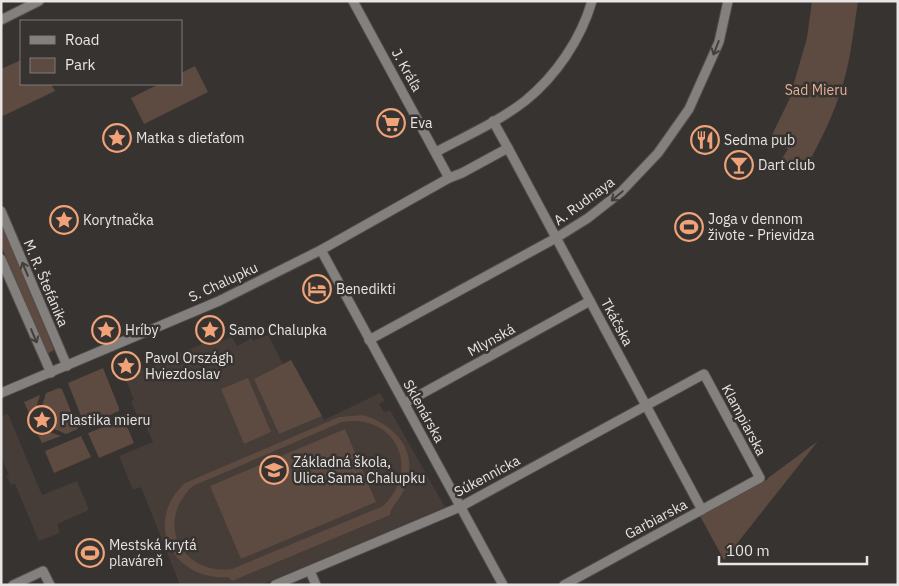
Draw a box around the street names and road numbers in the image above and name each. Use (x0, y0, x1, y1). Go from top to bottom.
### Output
street label: J. Kráľa (388, 45, 426, 95)
street label: A. Rudnaya (550, 173, 618, 229)
street label: M. R. Štefánika (19, 236, 74, 330)
street label: S. Chalupku (185, 258, 261, 306)
street label: Tkáčska (597, 295, 637, 349)
street label: Mlynská (464, 319, 518, 360)
street label: Sklenárska (399, 376, 449, 446)
street label: Klampiarska (718, 381, 771, 459)
street label: Súkennícka (451, 451, 524, 501)
street label: Garbiarska (622, 495, 691, 543)

